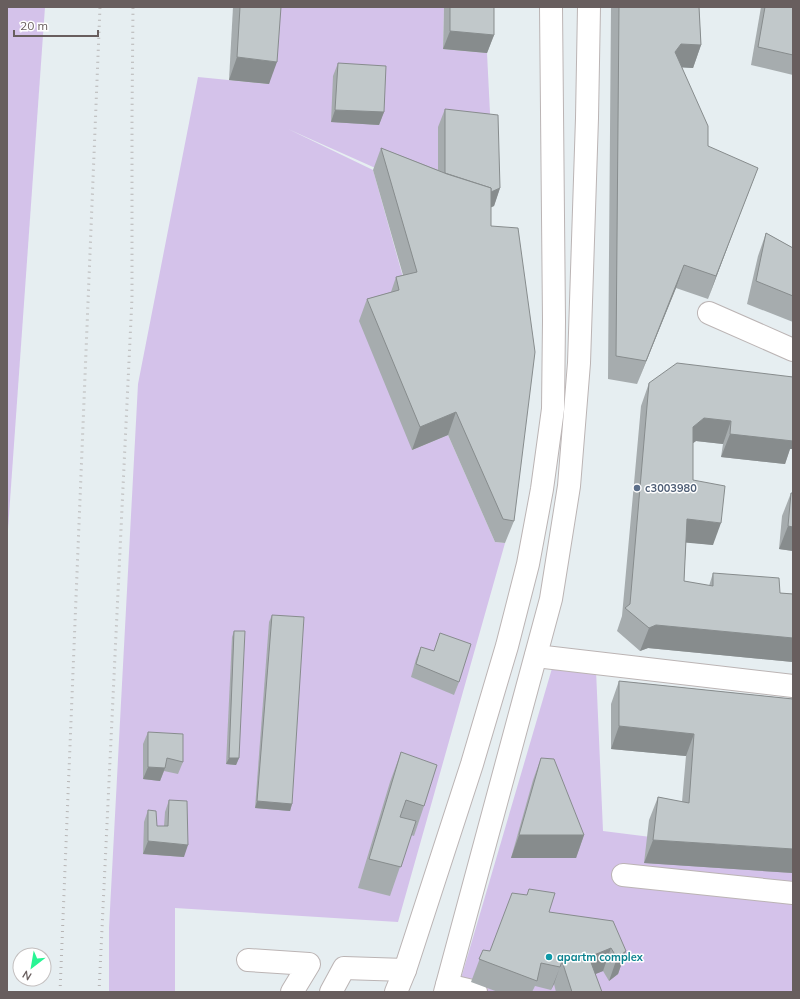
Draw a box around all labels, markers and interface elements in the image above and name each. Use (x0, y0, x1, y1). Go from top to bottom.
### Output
scale bar (14, 12, 98, 38)
text: 20 m (20, 18, 48, 33)
place label: c3003980 (645, 481, 697, 495)
marker: c3003980 (632, 483, 642, 493)
north arrow (12, 947, 52, 987)
place label: apartm complex (557, 950, 644, 964)
marker: apartm complex (544, 952, 554, 962)
text: N (20, 967, 34, 984)

